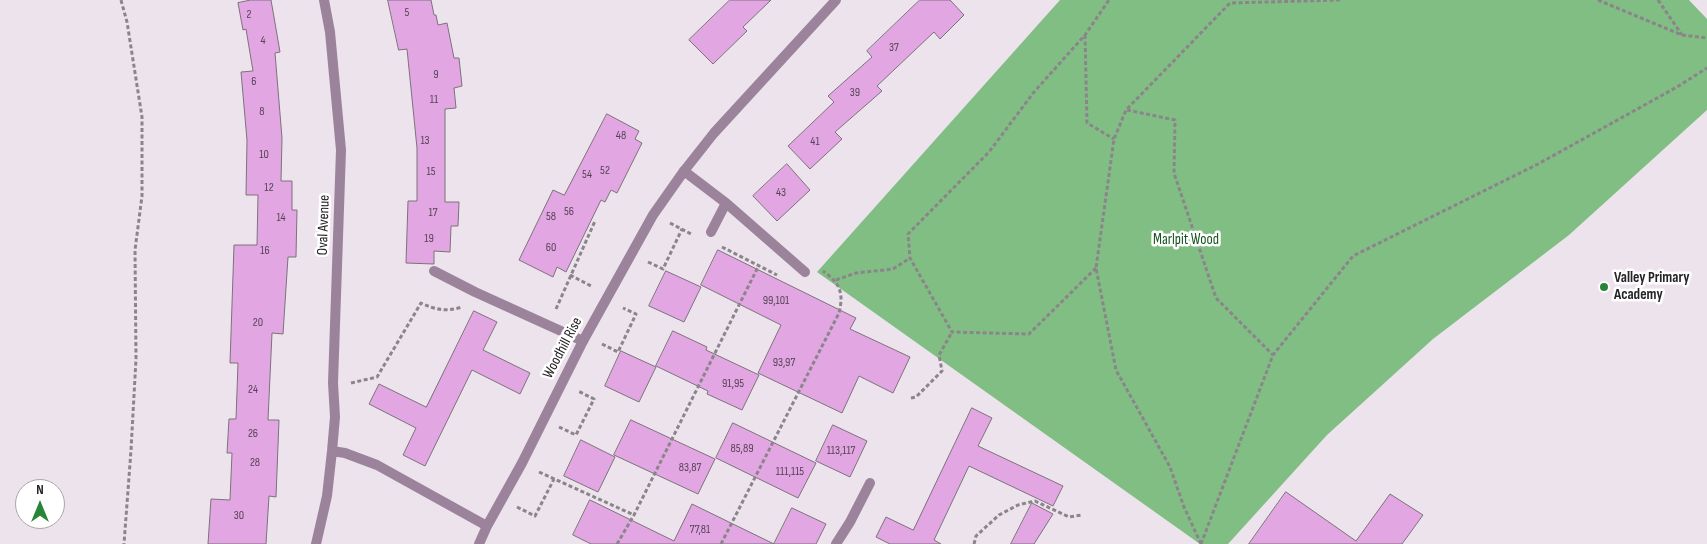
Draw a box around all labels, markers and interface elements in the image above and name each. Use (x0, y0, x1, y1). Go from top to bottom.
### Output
house number: 5 (405, 6, 409, 20)
house number: 2 (247, 8, 251, 22)
house number: 4 (260, 34, 266, 48)
house number: 37 (889, 41, 899, 55)
house number: 9 (433, 68, 439, 82)
house number: 6 (251, 75, 257, 89)
house number: 39 (850, 86, 860, 100)
house number: 11 (430, 93, 438, 107)
house number: 8 (259, 105, 265, 119)
house number: 48 (616, 129, 626, 143)
house number: 13 (420, 134, 430, 148)
house number: 41 (810, 135, 820, 149)
house number: 10 (259, 148, 269, 162)
house number: 52 (600, 164, 610, 178)
house number: 15 (426, 165, 436, 179)
house number: 54 (582, 168, 592, 182)
house number: 12 (264, 181, 274, 195)
house number: 43 (776, 186, 786, 200)
street label: Oval Avenue (314, 194, 334, 256)
house number: 56 (564, 205, 574, 219)
house number: 17 (429, 206, 437, 220)
house number: 58 (546, 210, 556, 224)
house number: 14 (276, 211, 286, 225)
park label: Marlpit Wood (1153, 231, 1219, 249)
house number: 19 (424, 232, 434, 246)
house number: 60 (546, 241, 556, 255)
house number: 16 (260, 244, 270, 258)
place label: Valley Primary Academy (1614, 269, 1689, 304)
marker: Valley Primary Academy (1598, 281, 1610, 293)
house number: 99,101 (763, 294, 789, 308)
street label: Woodhill Rise (539, 314, 587, 382)
house number: 20 (253, 316, 263, 330)
house number: 93,97 (773, 356, 795, 370)
house number: 91,95 (722, 377, 744, 391)
house number: 24 (248, 383, 258, 397)
house number: 26 (248, 427, 258, 441)
house number: 85,89 (731, 442, 753, 456)
house number: 113,117 (827, 444, 855, 458)
house number: 28 (250, 456, 260, 470)
house number: 83,87 (679, 461, 701, 475)
house number: 111,115 (776, 465, 804, 479)
north arrow (15, 479, 65, 529)
text: N (36, 481, 44, 498)
house number: 30 (234, 509, 244, 523)
house number: 77,81 (690, 523, 710, 537)

